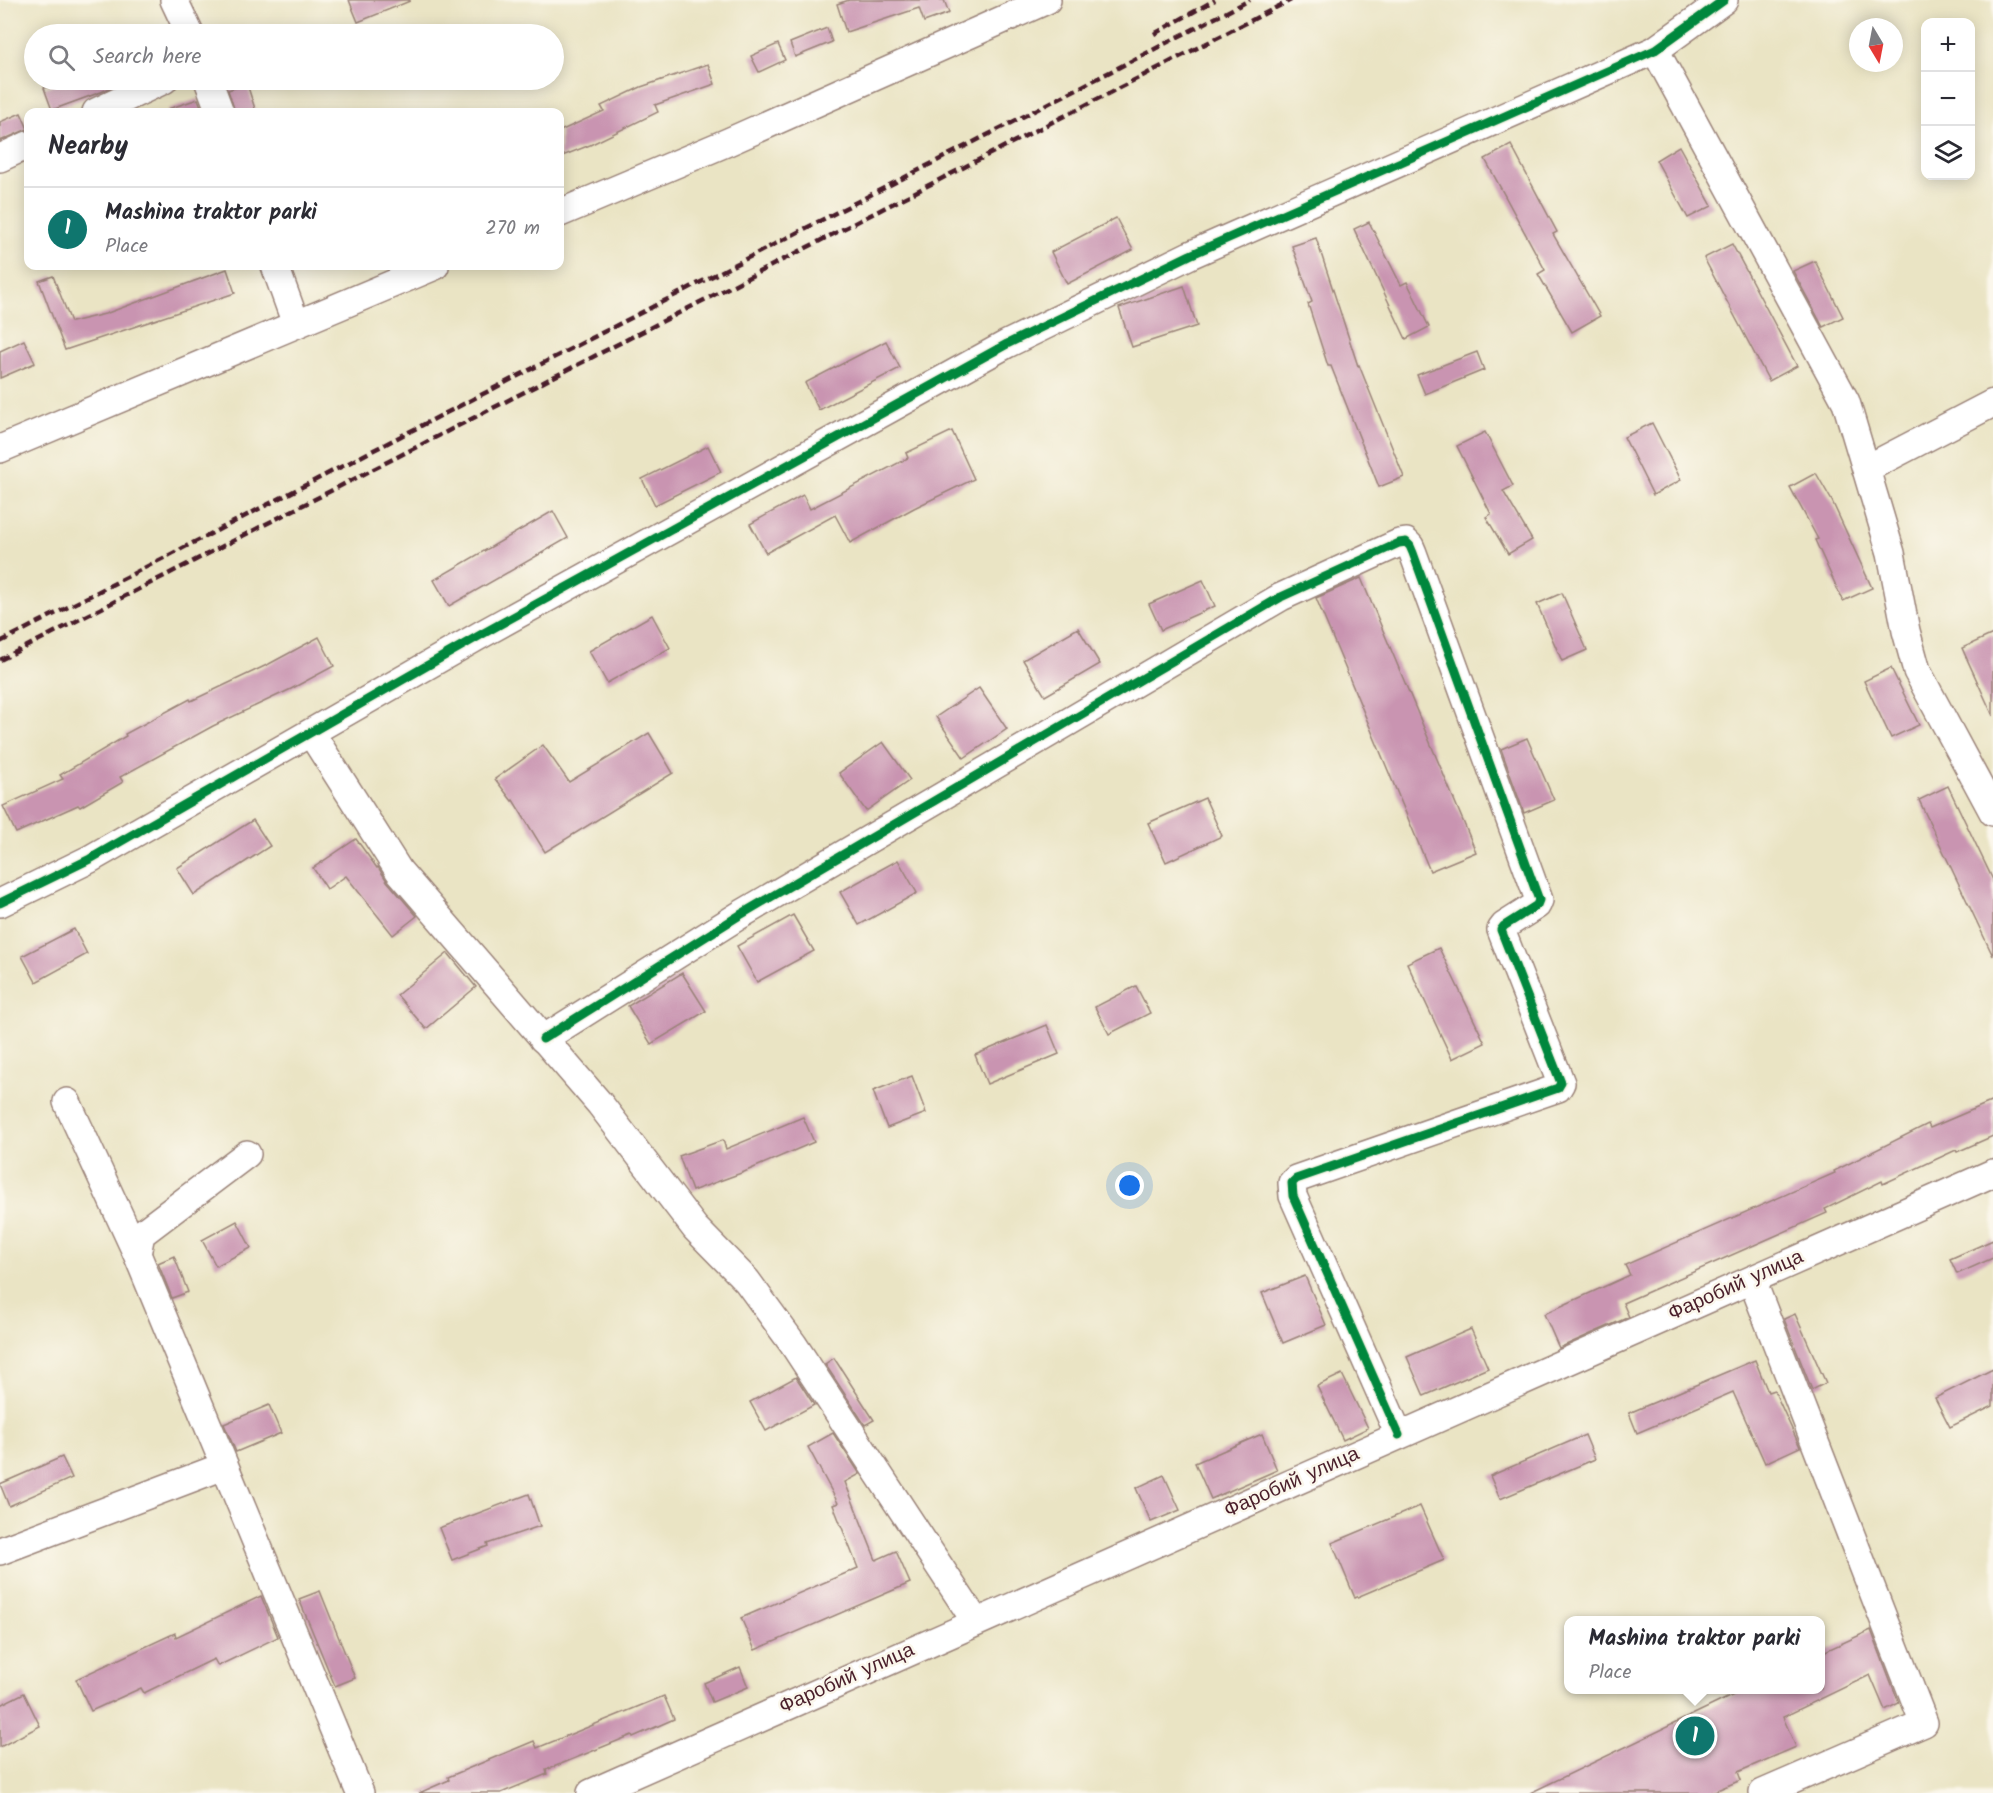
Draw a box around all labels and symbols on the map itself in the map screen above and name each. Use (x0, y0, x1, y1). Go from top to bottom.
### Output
north arrow (1849, 18, 1903, 72)
your location (1115, 1171, 1144, 1200)
street label: Фаробий улица (1663, 1241, 1810, 1330)
street label: Фаробий улица (1219, 1438, 1366, 1527)
street label: Фаробий улица (774, 1634, 921, 1723)
pin: 1 (1676, 1714, 1714, 1758)

